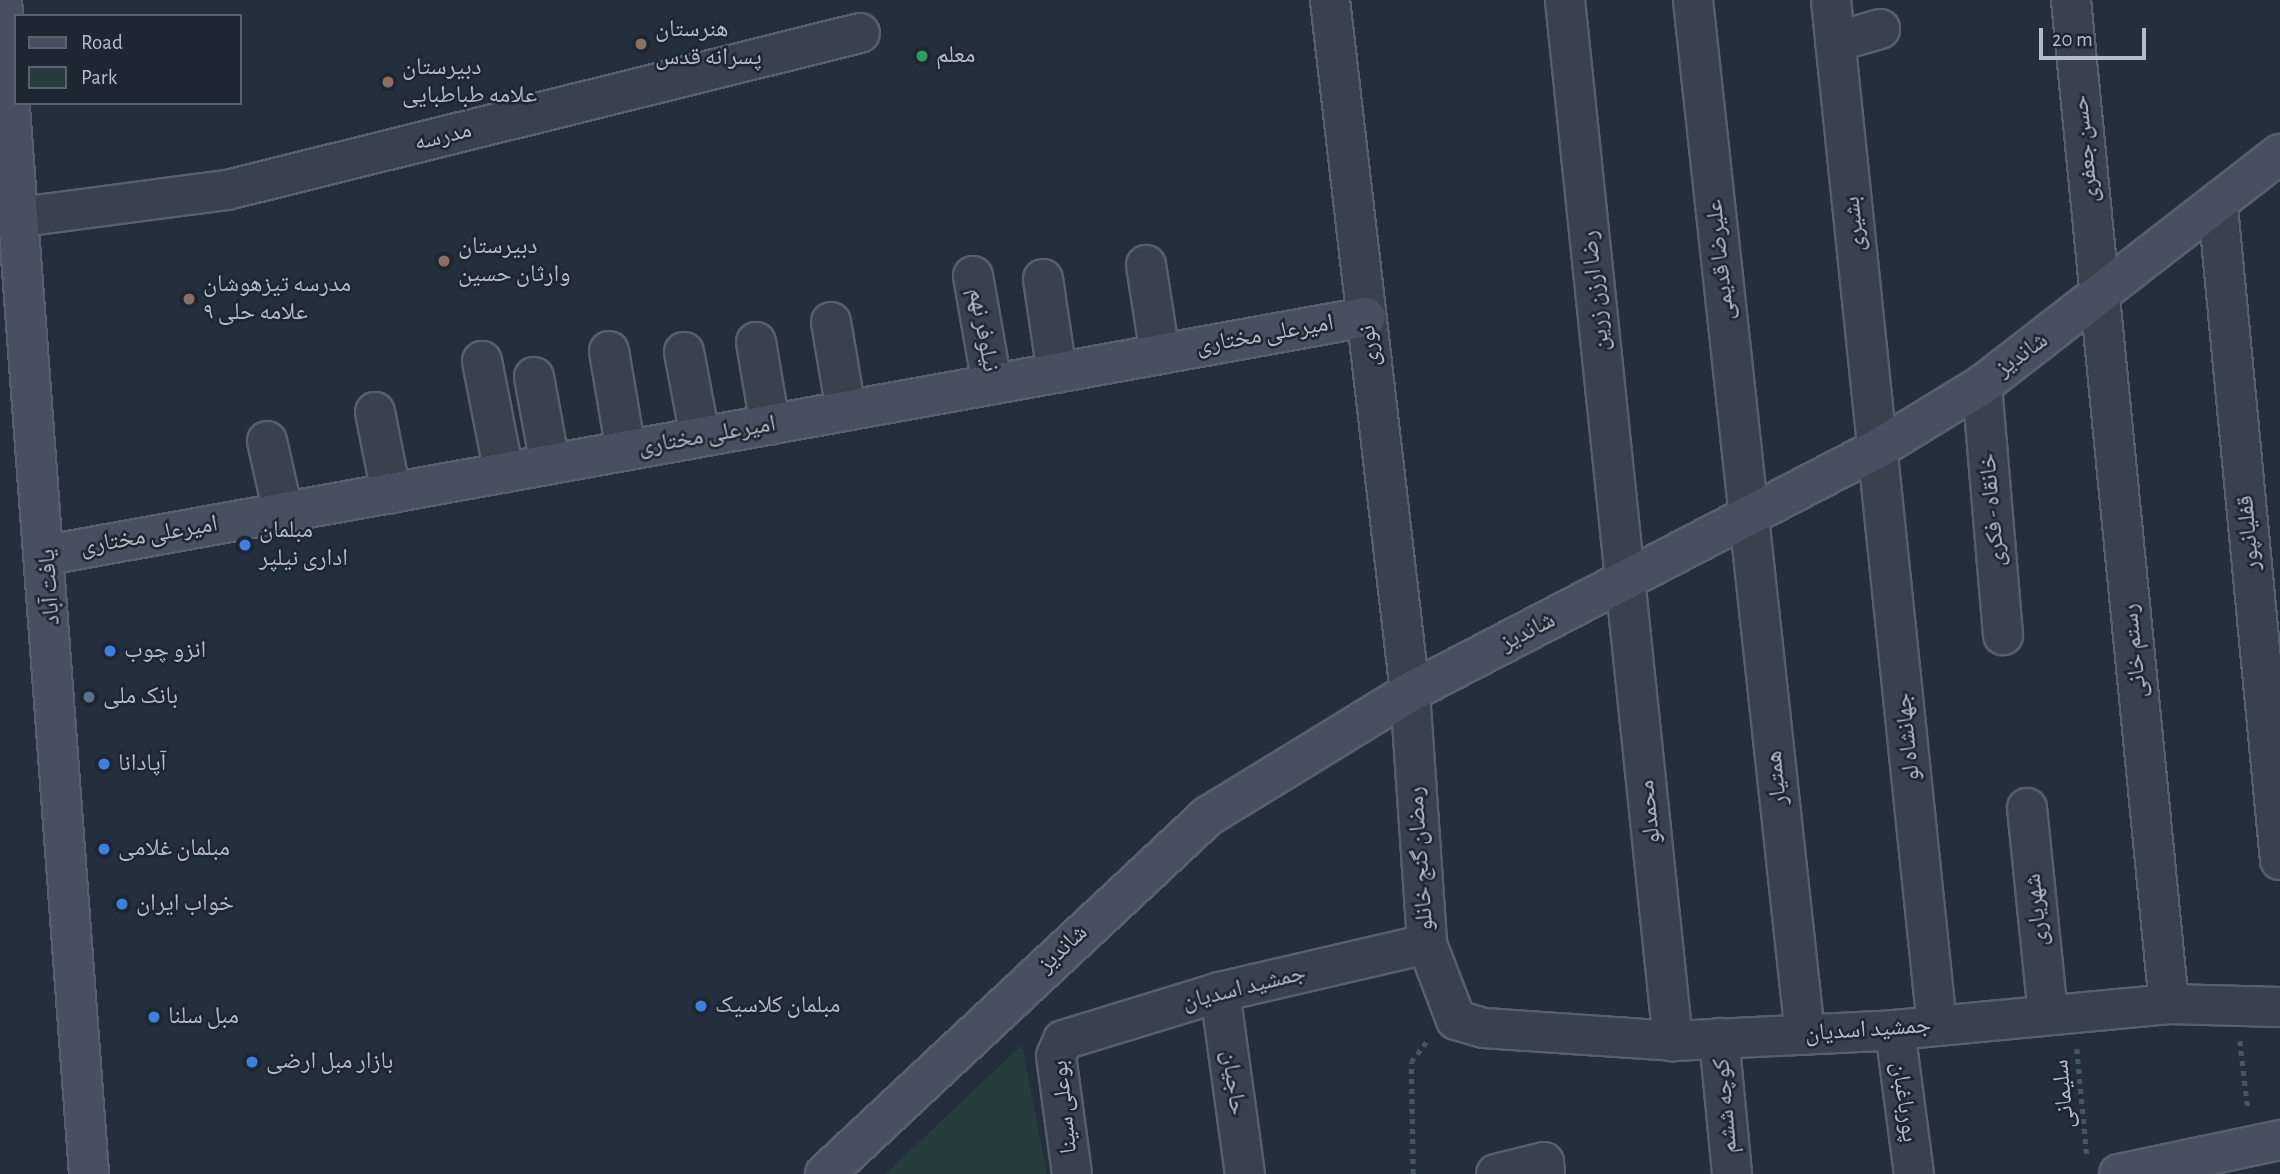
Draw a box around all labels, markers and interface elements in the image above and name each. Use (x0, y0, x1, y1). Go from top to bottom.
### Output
legend (14, 14, 242, 105)
scale bar (2042, 14, 2149, 58)
place label: هنرستان پسرانه قدس (655, 16, 762, 72)
text: 20 m (2052, 29, 2093, 50)
text: Road (81, 32, 123, 53)
marker: هنرستان پسرانه قدس (633, 36, 649, 52)
place label: معلم (936, 42, 975, 70)
marker: معلم (914, 48, 930, 64)
place label: دبیرستان علامه طباطبایی (402, 54, 537, 110)
text: Park (81, 67, 117, 88)
marker: دبیرستان علامه طباطبایی (380, 74, 396, 90)
street label: حسن جعفری (2066, 94, 2106, 204)
street label: مدرسه (411, 116, 475, 158)
street label: بشیری (1838, 195, 1872, 253)
street label: علیرضا قدیمی (1700, 198, 1742, 322)
street label: رضا ارزن زرین (1575, 229, 1617, 353)
place label: دبیرستان وارثان حسین (458, 233, 570, 289)
marker: دبیرستان وارثان حسین (436, 253, 452, 269)
place label: مدرسه تیزهوشان علامه حلی ۹ (203, 271, 351, 327)
street label: نیلوفر نهم (961, 286, 1005, 374)
marker: مدرسه تیزهوشان علامه حلی ۹ (181, 291, 197, 307)
street label: امیرعلی مختاری (1194, 309, 1336, 361)
street label: نوری (1353, 323, 1387, 369)
street label: شاندیز (1990, 326, 2054, 384)
street label: امیرعلی مختاری (636, 410, 778, 462)
street label: خانقاه - فکری (1974, 452, 2012, 568)
street label: قفلیانپور (2231, 494, 2267, 572)
street label: امیرعلی مختاری (78, 510, 220, 562)
place label: مبلمان اداری نیلپر (259, 517, 348, 573)
marker: مبلمان اداری نیلپر (237, 537, 253, 553)
street label: یافت آباد (33, 548, 67, 626)
street label: رستم خانی (2116, 602, 2154, 700)
street label: شاندیز (1496, 606, 1560, 658)
place label: انزو چوب (124, 637, 206, 665)
marker: انزو چوب (102, 643, 118, 659)
place label: بانک ملی (103, 683, 178, 711)
marker: بانک ملی (81, 689, 97, 705)
street label: جهانشاه لو (1889, 691, 1927, 783)
street label: همتیار (1760, 749, 1794, 807)
place label: آپادانا (118, 750, 166, 778)
marker: آپادانا (96, 756, 112, 772)
street label: محمدلو (1632, 778, 1668, 846)
street label: رمضان گنج خانلو (1402, 786, 1440, 932)
place label: مبلمان غلامی (118, 835, 230, 863)
marker: مبلمان غلامی (96, 841, 112, 857)
street label: شهریاری (2019, 872, 2055, 948)
place label: خواب ایران (136, 890, 234, 918)
marker: خواب ایران (114, 896, 130, 912)
street label: شاندیز (1032, 919, 1094, 979)
street label: جمشید اسدیان (1179, 959, 1309, 1017)
place label: مبلمان کلاسیک (715, 992, 840, 1020)
marker: مبلمان کلاسیک (693, 998, 709, 1014)
place label: مبل سلنا (168, 1003, 239, 1031)
marker: مبل سلنا (146, 1009, 162, 1025)
street label: جمشید اسدیان (1804, 1011, 1932, 1049)
place label: بازار مبل ارضی (266, 1048, 393, 1076)
street label: حاجیان (1214, 1049, 1252, 1117)
marker: بازار مبل ارضی (244, 1054, 260, 1070)
street label: کوچه ششم (1707, 1057, 1745, 1155)
street label: سلیمانی (2047, 1058, 2081, 1130)
street label: بوعلی سینا (1046, 1059, 1084, 1155)
street label: پورباغبان (1884, 1060, 1924, 1144)

